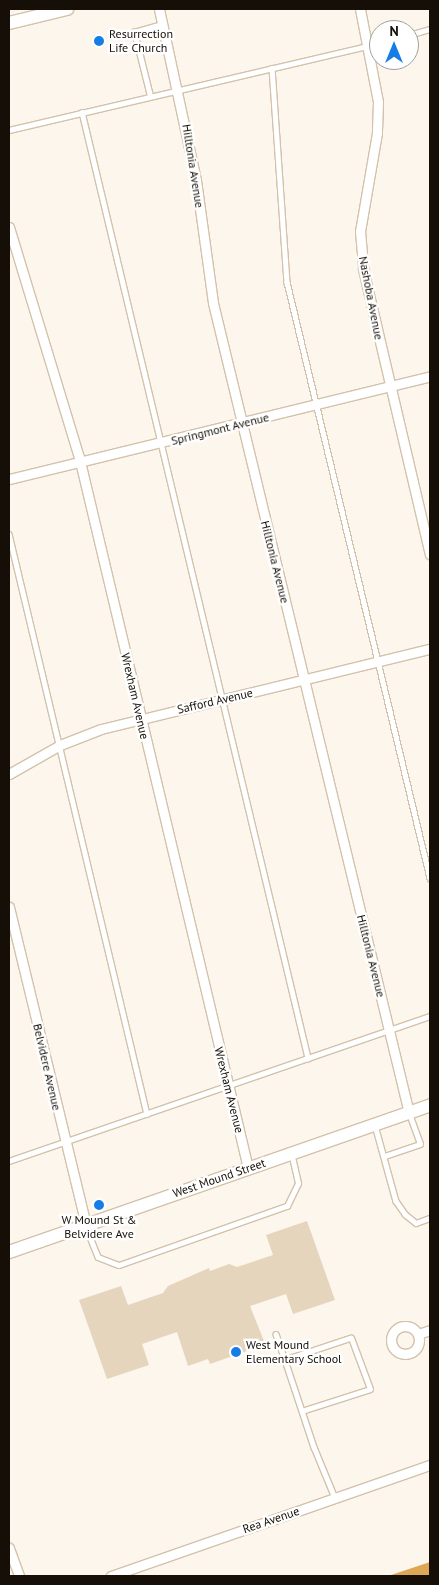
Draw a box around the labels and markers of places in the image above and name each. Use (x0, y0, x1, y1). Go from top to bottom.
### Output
place label: Resurrection Life Church (109, 27, 173, 55)
marker: Resurrection Life Church (93, 35, 105, 47)
marker: W Mound St & Belvidere Ave (93, 1199, 105, 1211)
place label: W Mound St & Belvidere Ave (61, 1213, 137, 1241)
place label: West Mound Elementary School (246, 1338, 342, 1366)
marker: West Mound Elementary School (230, 1346, 242, 1358)

